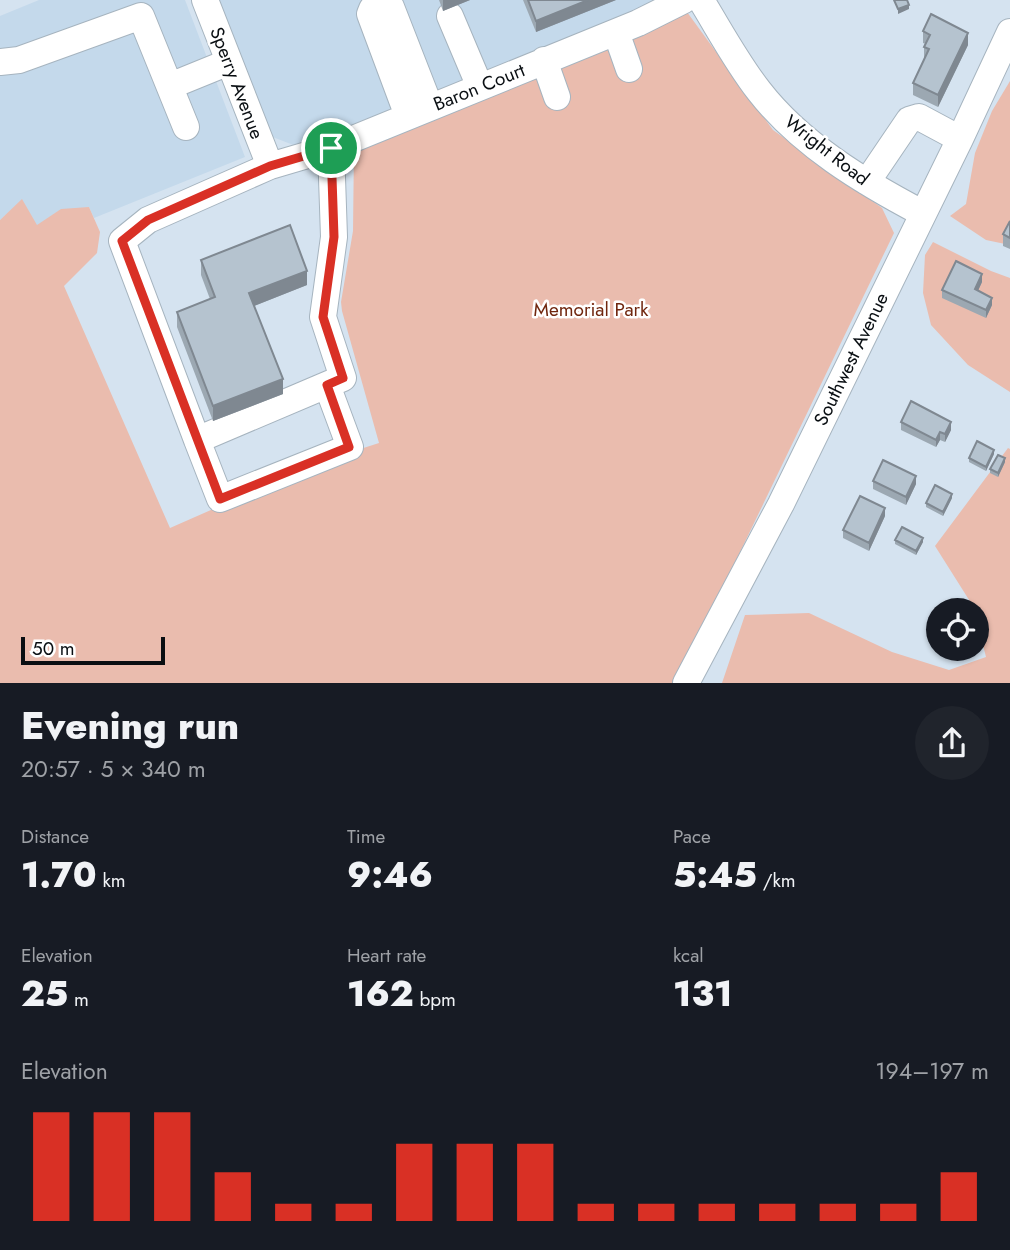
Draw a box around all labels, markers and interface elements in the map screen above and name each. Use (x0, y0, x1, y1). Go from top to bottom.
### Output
street label: Sperry Avenue (203, 23, 271, 143)
street label: Baron Court (429, 56, 529, 118)
street label: Wright Road (779, 108, 875, 192)
pin (301, 118, 361, 178)
icon: arrive (312, 129, 350, 167)
street label: Southwest Avenue (807, 288, 895, 430)
park label: Memorial Park (534, 296, 649, 323)
map controls (926, 598, 989, 661)
button: locate (926, 598, 989, 661)
scale bar (21, 634, 164, 666)
text: 50 m (32, 635, 75, 662)
text: Evening run (21, 698, 239, 753)
button: share (915, 706, 989, 780)
text: 20:57 · 5 × 340 m (21, 752, 206, 786)
text: Distance (21, 823, 89, 850)
text: Time (347, 823, 385, 850)
text: Pace (673, 823, 711, 850)
text: 1.70 (21, 850, 97, 900)
text: 9:46 (347, 850, 433, 900)
text: 5:45 (673, 850, 757, 900)
text: km (97, 867, 126, 894)
text: /km (757, 867, 796, 894)
text: Elevation (21, 942, 93, 969)
text: Heart rate (347, 942, 426, 969)
text: kcal (673, 942, 704, 969)
text: 25 (21, 969, 68, 1019)
text: 162 (347, 969, 414, 1019)
text: 131 (673, 969, 732, 1019)
text: m (68, 986, 89, 1013)
text: bpm (414, 986, 456, 1013)
text: Elevation (21, 1054, 108, 1088)
text: 194–197 m (875, 1054, 989, 1088)

